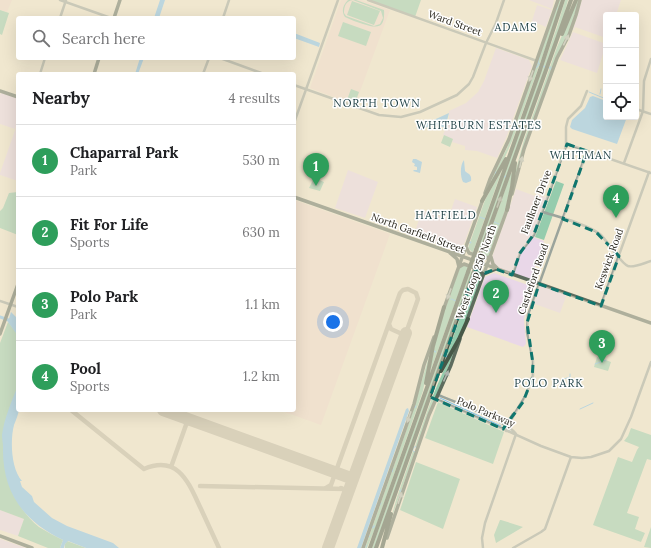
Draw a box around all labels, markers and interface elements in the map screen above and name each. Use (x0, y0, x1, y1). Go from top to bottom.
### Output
street label: Ward Street (426, 7, 484, 39)
map controls (603, 12, 639, 120)
button: + (603, 12, 639, 48)
search box (16, 16, 296, 60)
district label: ADAMS (493, 20, 538, 34)
icon: search (30, 27, 52, 49)
text: Search here (62, 29, 145, 48)
one-way arrow (563, 35, 569, 46)
button: − (603, 48, 639, 84)
one-way arrow (528, 71, 534, 83)
button: locate (603, 84, 639, 120)
text: Nearby (32, 87, 90, 109)
text: 4 results (229, 90, 280, 107)
district label: NORTH TOWN (333, 96, 421, 110)
district label: WHITBURN ESTATES (416, 118, 542, 132)
text: Chaparral Park (70, 143, 178, 162)
district label: WHITMAN (550, 148, 612, 162)
text: 1 (42, 152, 48, 169)
text: 530 m (243, 152, 280, 169)
pin: 1 (303, 153, 329, 186)
one-way arrow (518, 156, 524, 168)
text: Park (70, 162, 97, 179)
street label: Faulkner Drive (518, 168, 554, 236)
pin: 4 (603, 185, 629, 218)
one-way arrow (497, 195, 503, 207)
district label: HATFIELD (415, 208, 477, 222)
street label: North Garfield Street (369, 210, 467, 256)
text: Fit For Life (70, 215, 148, 234)
street label: West Loop 250 North (453, 223, 499, 321)
text: 2 (42, 224, 48, 241)
text: 630 m (242, 224, 280, 241)
street label: Keswick Road (592, 227, 626, 291)
text: Sports (70, 234, 109, 251)
street label: Castleford Road (515, 242, 551, 316)
pin: 2 (483, 280, 509, 313)
text: Polo Park (70, 287, 138, 306)
one-way arrow (446, 288, 452, 300)
text: 3 (41, 296, 49, 313)
text: 1.1 km (245, 296, 280, 313)
text: Park (70, 306, 97, 323)
your location (323, 312, 343, 332)
pin: 3 (589, 330, 615, 363)
text: Pool (70, 359, 101, 378)
text: 4 (41, 368, 49, 385)
text: 1.2 km (243, 368, 280, 385)
one-way arrow (443, 371, 449, 382)
district label: POLO PARK (514, 376, 584, 390)
text: Sports (70, 378, 109, 395)
street label: Polo Parkway (455, 394, 518, 430)
one-way arrow (406, 412, 412, 424)
one-way arrow (398, 492, 404, 504)

